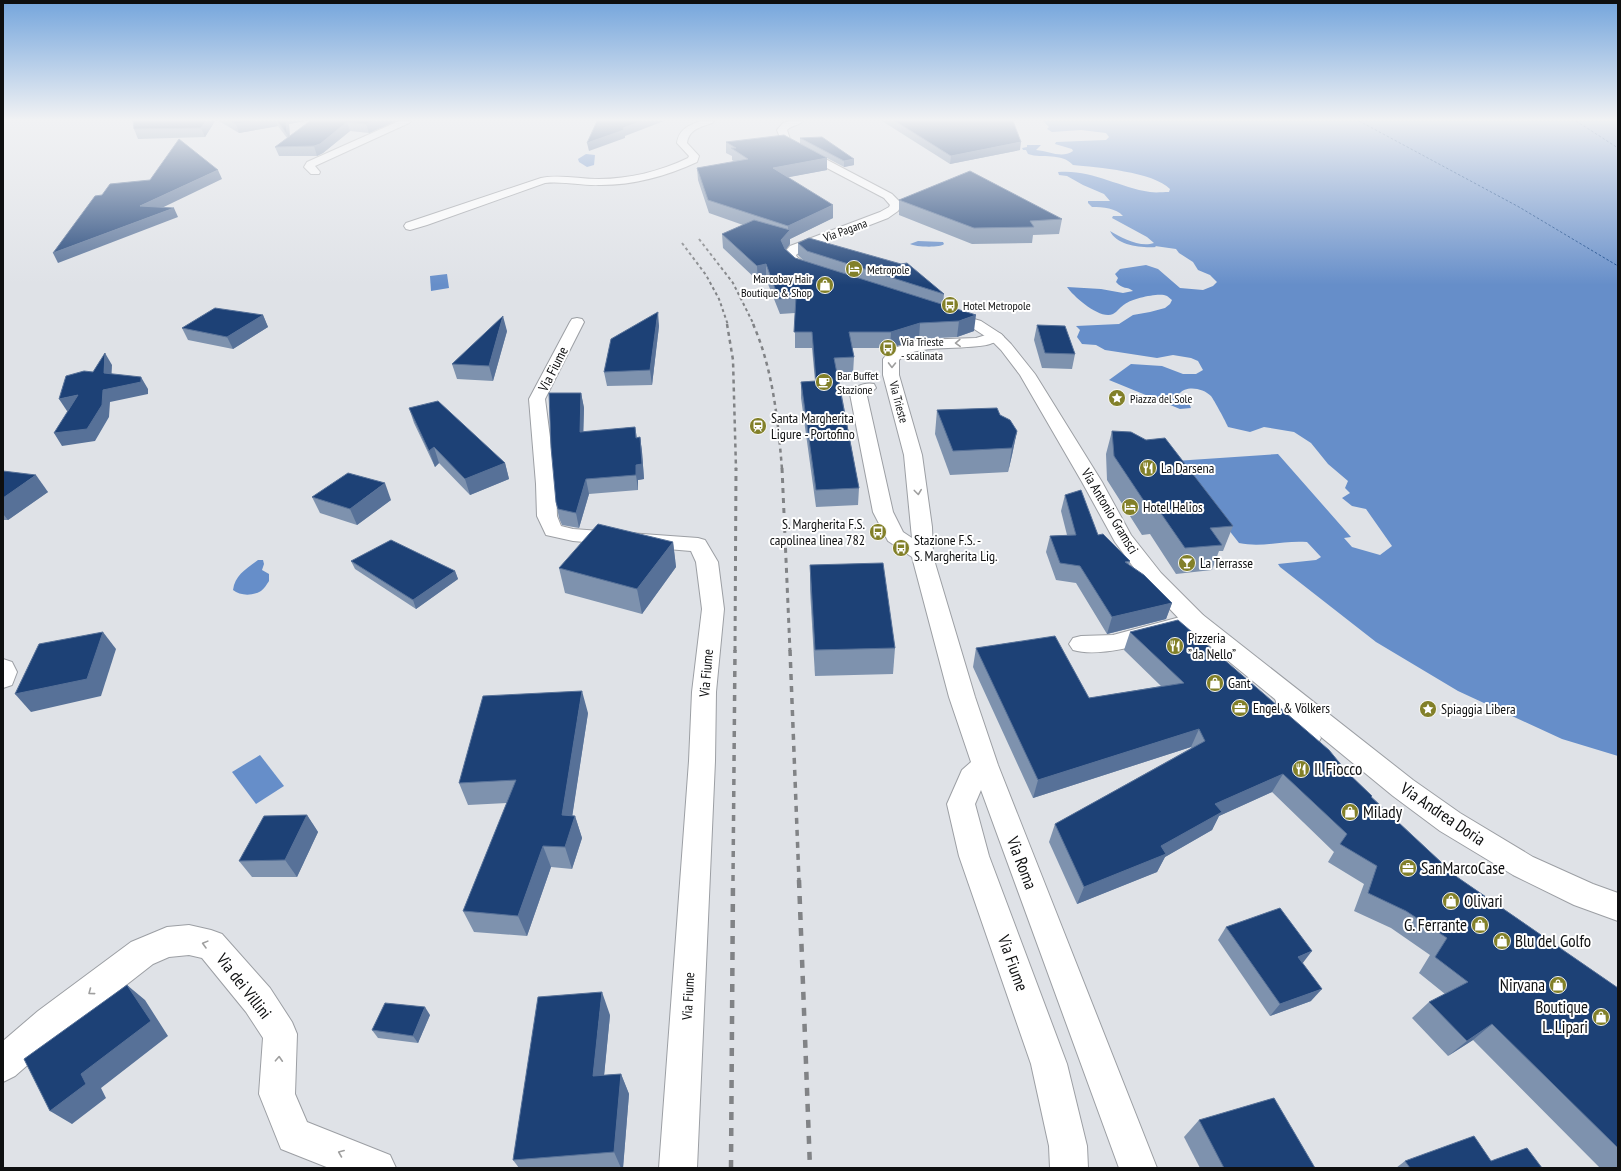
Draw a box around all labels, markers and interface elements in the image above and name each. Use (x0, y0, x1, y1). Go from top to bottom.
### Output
street label: Via Pagana (820, 215, 869, 245)
hotel icon: Metropole (844, 259, 864, 279)
place label: Metropole (867, 262, 910, 277)
place label: Marcobay Hair Boutique & Shop (741, 271, 813, 300)
shop icon: Marcobay Hair Boutique & Shop (815, 275, 835, 295)
bus stop icon: Hotel Metropole (940, 295, 960, 315)
place label: Hotel Metropole (963, 298, 1031, 313)
place label: Via Trieste - scalinata (900, 334, 944, 363)
bus stop icon: Via Trieste - scalinata (878, 338, 898, 358)
one-way arrow (955, 339, 961, 348)
street label: Via Fiume (534, 343, 572, 395)
one-way arrow (887, 362, 896, 369)
place label: Bar Buffet Stazione (837, 368, 879, 397)
cafe icon: Bar Buffet Stazione (814, 372, 834, 392)
street label: Via Trieste (886, 379, 912, 425)
place icon: Piazza del Sole (1107, 388, 1127, 408)
place label: Piazza del Sole (1130, 391, 1192, 406)
place label: Santa Margherita Ligure - Portofino (771, 409, 855, 443)
station icon: Santa Margherita Ligure - Portofino (748, 416, 768, 436)
restaurant icon: La Darsena (1138, 458, 1158, 478)
place label: La Darsena (1161, 459, 1214, 477)
street label: Via Antonio Gramsci (1077, 464, 1143, 557)
one-way arrow (913, 489, 922, 495)
hotel icon: Hotel Helios (1120, 497, 1140, 517)
place label: Hotel Helios (1143, 498, 1203, 516)
place label: S. Margherita F.S. capolinea linea 782 (770, 515, 865, 549)
bus stop icon: S. Margherita F.S. capolinea linea 782 (868, 522, 888, 542)
place label: Stazione F.S. - S. Margherita Lig. (914, 531, 998, 565)
bus stop icon: Stazione F.S. - S. Margherita Lig. (891, 538, 911, 558)
bar icon: La Terrasse (1177, 553, 1197, 573)
place label: La Terrasse (1200, 554, 1253, 572)
place label: Pizzeria ”da Nello” (1188, 629, 1236, 663)
restaurant icon: Pizzeria ”da Nello” (1165, 636, 1185, 656)
street label: Via Fiume (695, 648, 717, 699)
shop icon: Gant (1205, 673, 1225, 693)
place label: Gant (1228, 674, 1251, 692)
office icon: Engel & Völkers (1230, 698, 1250, 718)
place label: Engel & Völkers (1253, 699, 1330, 717)
place icon: Spiaggia Libera (1418, 699, 1438, 719)
place label: Spiaggia Libera (1441, 700, 1516, 718)
place label: Il Fiocco (1314, 758, 1362, 780)
restaurant icon: Il Fiocco (1291, 759, 1311, 779)
street label: Via Andrea Doria (1395, 777, 1490, 850)
place label: Milady (1363, 801, 1403, 823)
shop icon: Milady (1340, 802, 1360, 822)
street label: Via Roma (1002, 833, 1042, 892)
place label: SanMarcoCase (1421, 857, 1505, 879)
office icon: SanMarcoCase (1398, 858, 1418, 878)
place label: Olivari (1464, 890, 1503, 912)
shop icon: Olivari (1441, 891, 1461, 911)
place label: G. Ferrante (1404, 914, 1467, 936)
shop icon: G. Ferrante (1470, 915, 1490, 935)
place label: Blu del Golfo (1515, 930, 1591, 952)
street label: Via Fiume (992, 931, 1033, 994)
shop icon: Blu del Golfo (1492, 931, 1512, 951)
one-way arrow (201, 941, 208, 949)
street label: Via dei Villini (211, 948, 277, 1023)
street label: Via Fiume (678, 971, 698, 1021)
place label: Nirvana (1500, 974, 1545, 996)
shop icon: Nirvana (1548, 975, 1568, 995)
one-way arrow (88, 987, 95, 994)
place label: Boutique L. Lipari (1535, 996, 1588, 1038)
shop icon: Boutique L. Lipari (1591, 1007, 1611, 1027)
one-way arrow (274, 1056, 283, 1062)
one-way arrow (337, 1150, 344, 1158)

